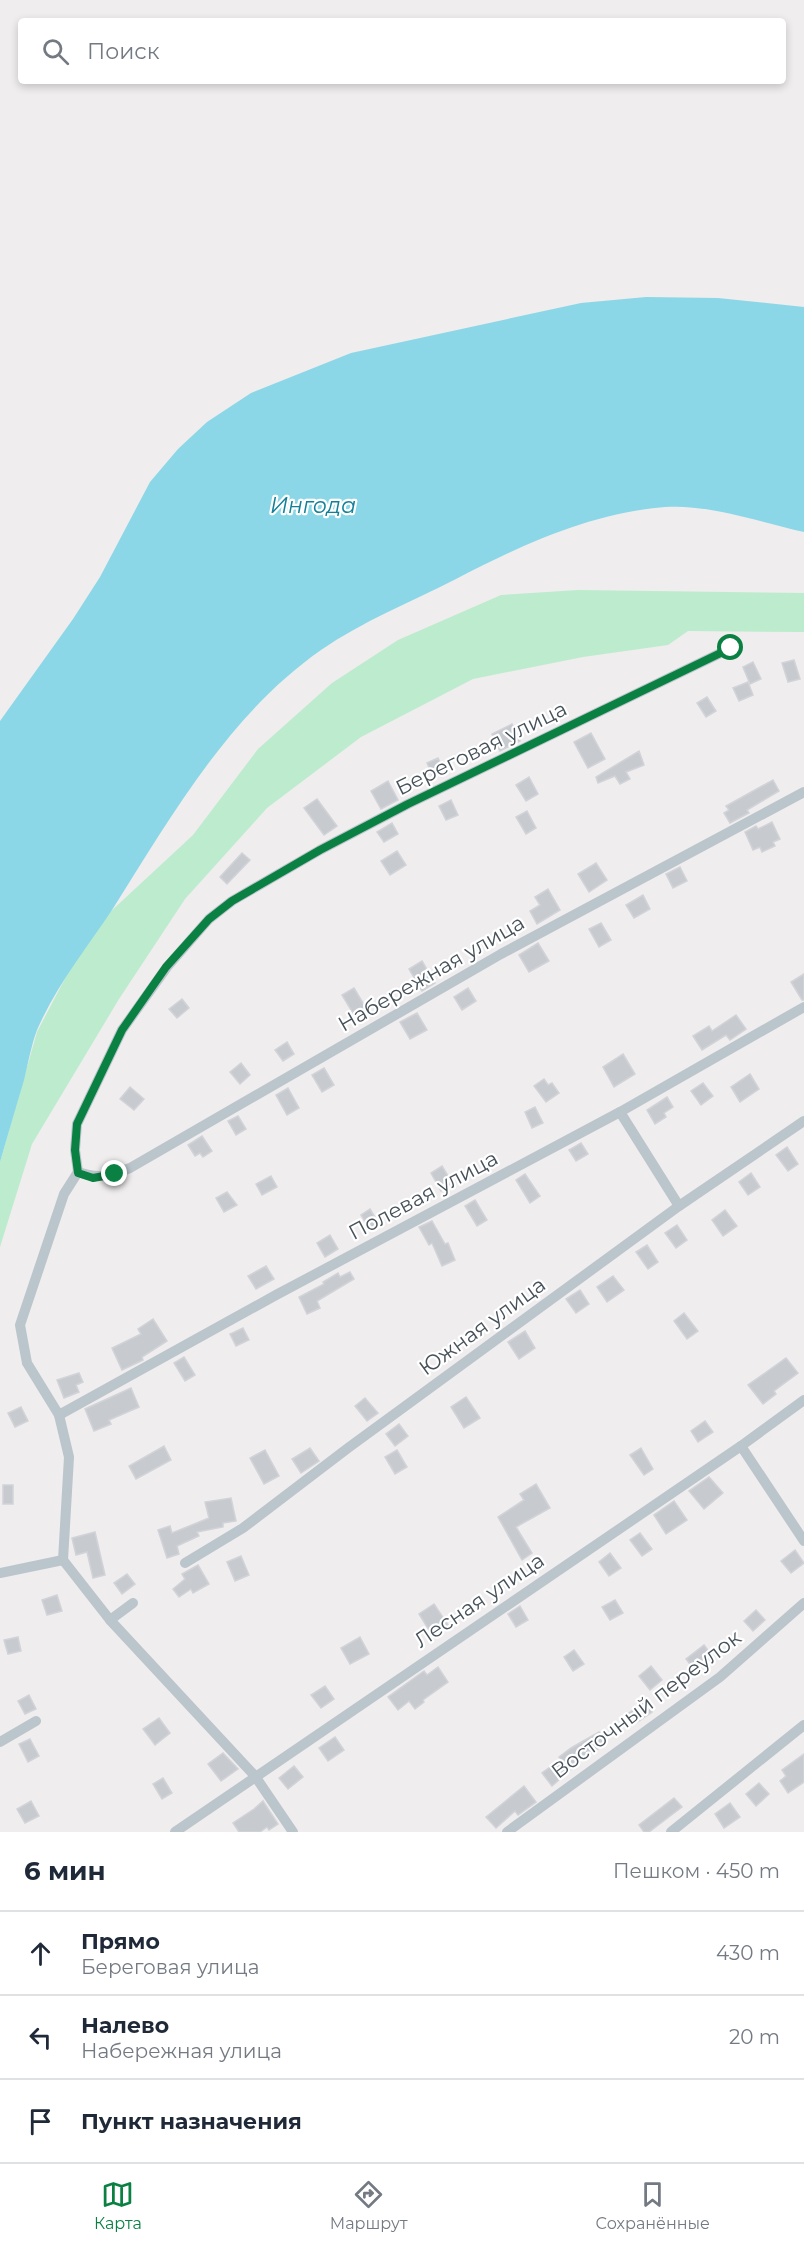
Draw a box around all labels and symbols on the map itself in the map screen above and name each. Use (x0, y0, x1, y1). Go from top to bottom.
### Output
water label: Ингода (270, 492, 356, 519)
route start (717, 634, 743, 660)
street label: Береговая улица (391, 696, 571, 800)
street label: Набережная улица (333, 909, 529, 1037)
street label: Полевая улица (344, 1145, 502, 1245)
route end (101, 1160, 127, 1186)
street label: Южная улица (414, 1272, 550, 1380)
street label: Лесная улица (409, 1547, 549, 1653)
street label: Восточный переулок (546, 1624, 746, 1784)

